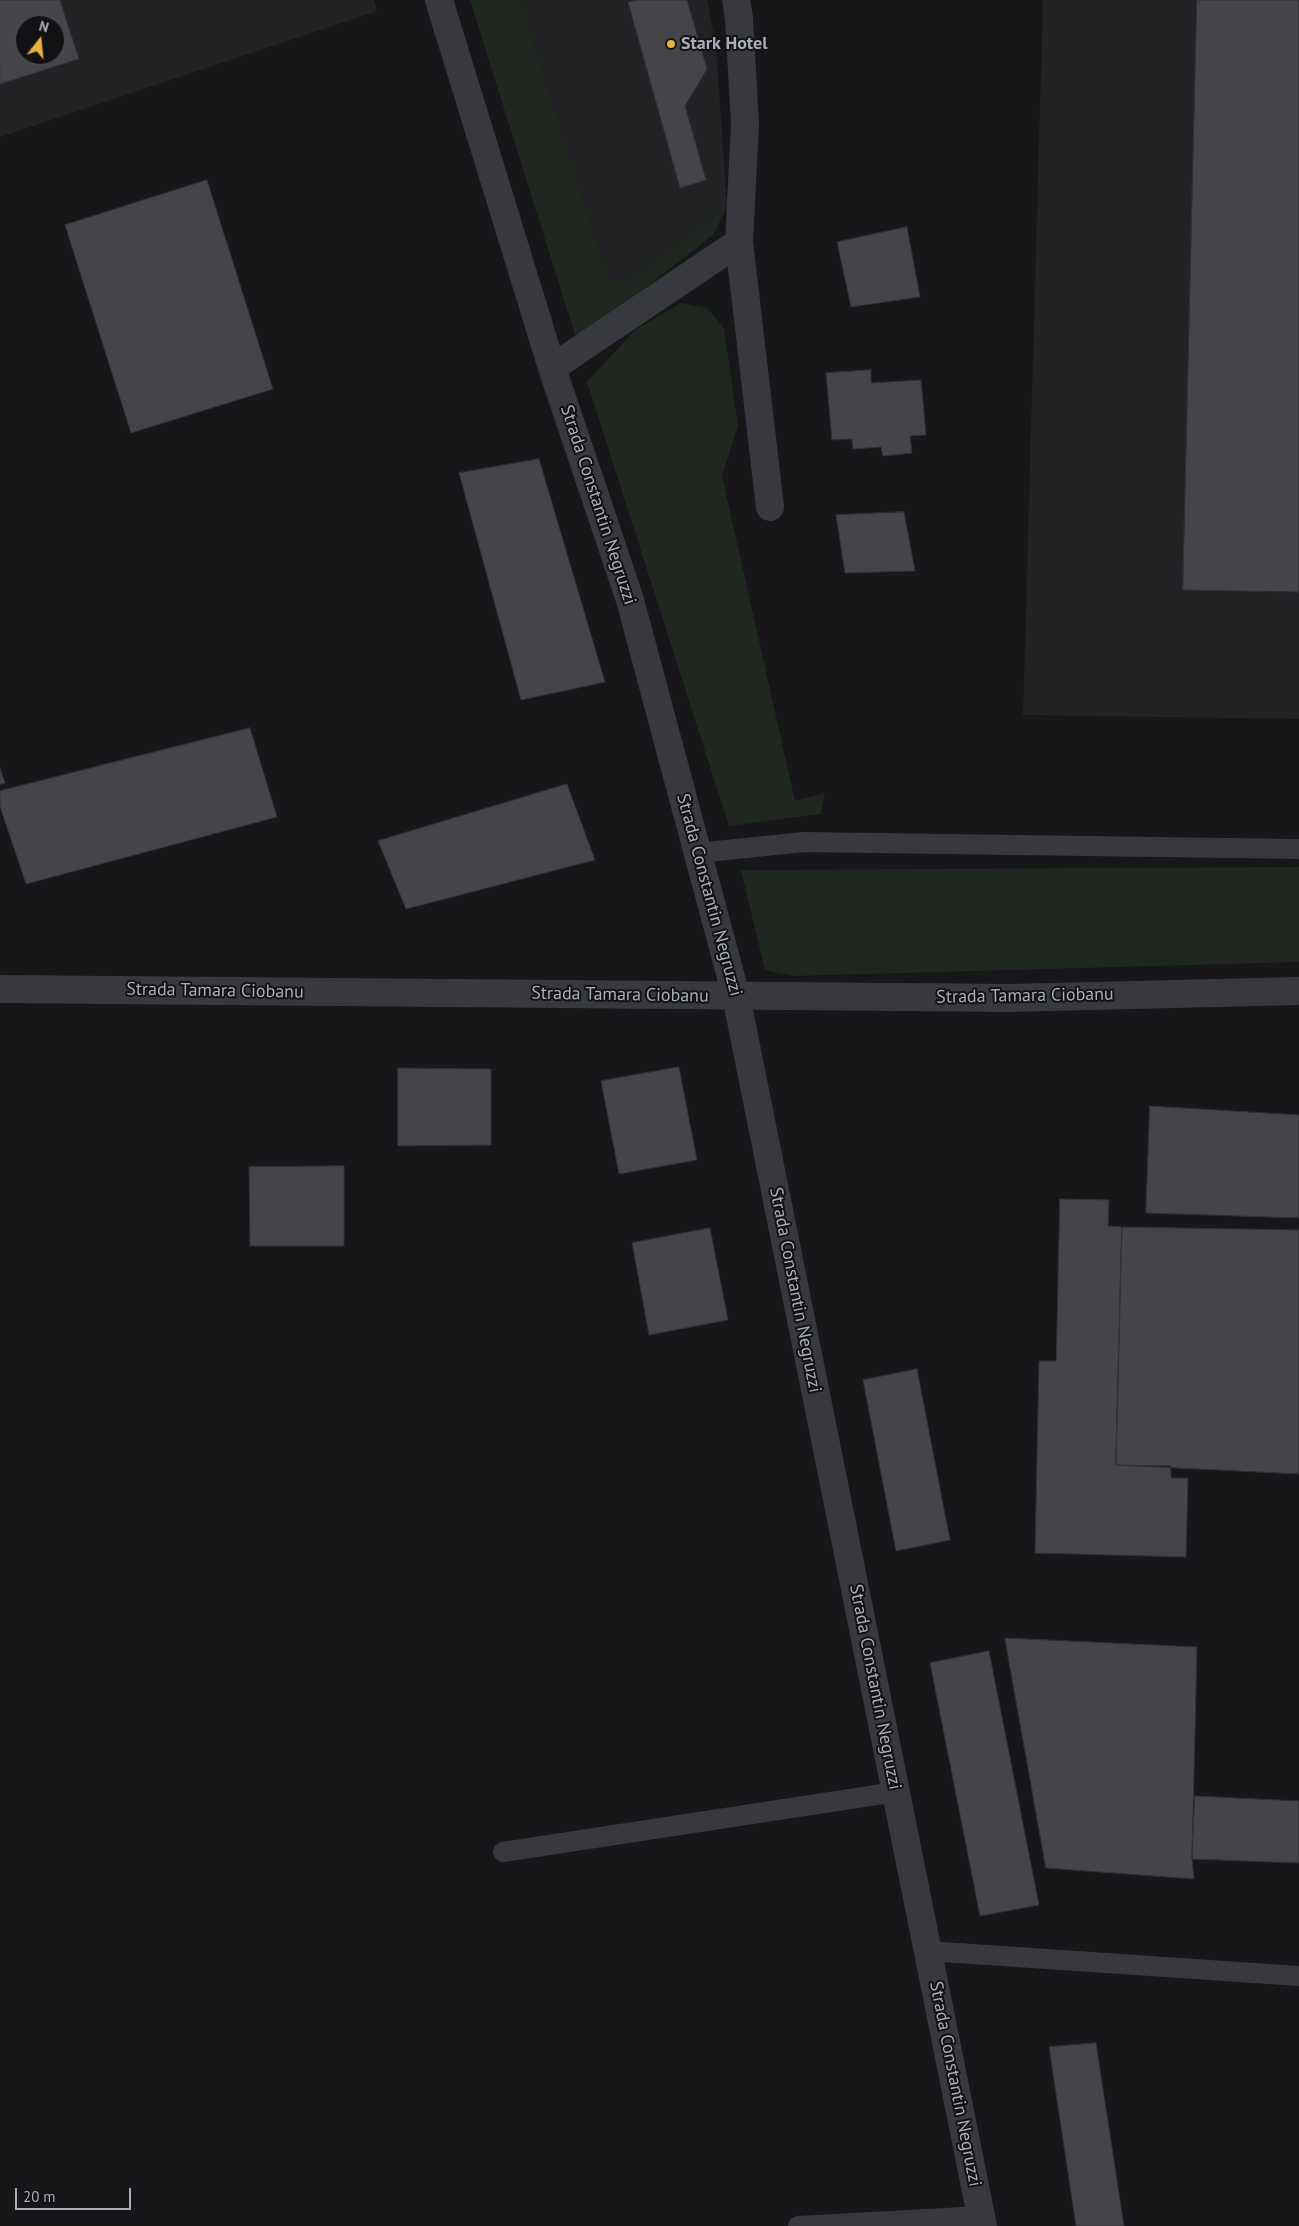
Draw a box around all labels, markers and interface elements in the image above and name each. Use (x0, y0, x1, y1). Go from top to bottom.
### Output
north arrow (15, 15, 65, 65)
text: N (37, 17, 51, 36)
place label: Stark Hotel (681, 33, 767, 55)
marker: Stark Hotel (665, 38, 677, 50)
street label: Strada Constantin Negruzzi (555, 402, 641, 608)
street label: Strada Constantin Negruzzi (672, 791, 746, 999)
street label: Strada Tamara Ciobanu (126, 979, 304, 1003)
street label: Strada Tamara Ciobanu (531, 983, 709, 1007)
street label: Strada Tamara Ciobanu (936, 984, 1114, 1008)
street label: Strada Constantin Negruzzi (764, 1185, 826, 1395)
street label: Strada Constantin Negruzzi (844, 1582, 906, 1792)
street label: Strada Constantin Negruzzi (924, 1979, 986, 2189)
scale bar (18, 2178, 134, 2210)
text: 20 m (23, 2187, 56, 2206)

